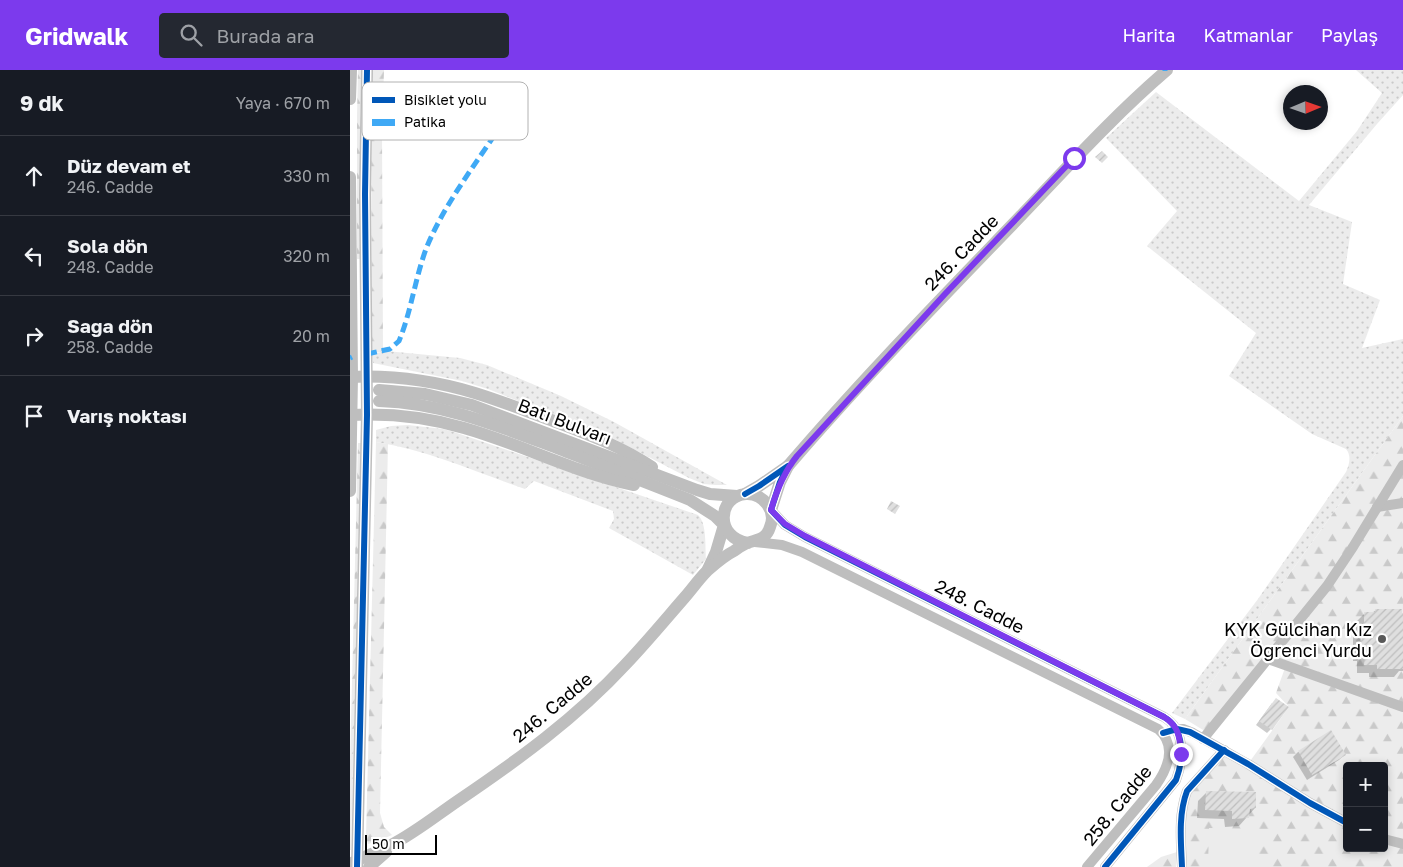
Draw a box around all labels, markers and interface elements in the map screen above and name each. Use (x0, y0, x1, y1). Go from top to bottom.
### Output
search box (159, 13, 509, 58)
text: Gridwalk (25, 21, 129, 50)
icon: search (177, 21, 205, 49)
text: Burada ara (217, 24, 315, 47)
text: Harita (1122, 24, 1175, 46)
text: Katmanlar (1203, 24, 1293, 46)
text: Paylaş (1321, 24, 1378, 46)
legend (362, 82, 528, 140)
north arrow (1283, 85, 1328, 130)
text: 9 dk (20, 90, 64, 116)
text: Bisiklet yolu (404, 91, 487, 108)
text: Yaya · 670 m (236, 93, 330, 113)
text: Patika (404, 113, 446, 130)
route start (1063, 147, 1086, 170)
text: Düz devam et (67, 154, 191, 177)
icon: ahead (20, 162, 48, 190)
text: 330 m (283, 166, 330, 186)
text: 246. Cadde (67, 177, 153, 197)
street label: 246. Cadde (919, 209, 1003, 295)
text: Sola dön (67, 234, 148, 257)
icon: left (20, 242, 48, 270)
text: 320 m (283, 246, 330, 266)
text: 248. Cadde (67, 257, 153, 277)
text: Sağa dön (67, 314, 153, 337)
icon: right (20, 322, 48, 350)
text: 20 m (293, 326, 330, 346)
text: 258. Cadde (67, 337, 153, 357)
street label: Batı Bulvarı (515, 393, 615, 449)
icon: arrive (20, 402, 48, 430)
text: Varış noktası (67, 404, 187, 427)
street label: 248. Cadde (932, 574, 1028, 638)
place label: KYK Gülcihan Kız Öğrenci Yurdu (1224, 618, 1372, 661)
marker: KYK Gülcihan Kız Öğrenci Yurdu (1376, 633, 1388, 645)
street label: 246. Cadde (508, 667, 596, 747)
route end (1170, 743, 1193, 766)
street label: 258. Cadde (1078, 760, 1156, 850)
map controls (1343, 762, 1388, 852)
button: + (1343, 762, 1388, 807)
button: − (1343, 807, 1388, 852)
scale bar (365, 832, 438, 855)
text: 50 m (372, 835, 405, 852)

